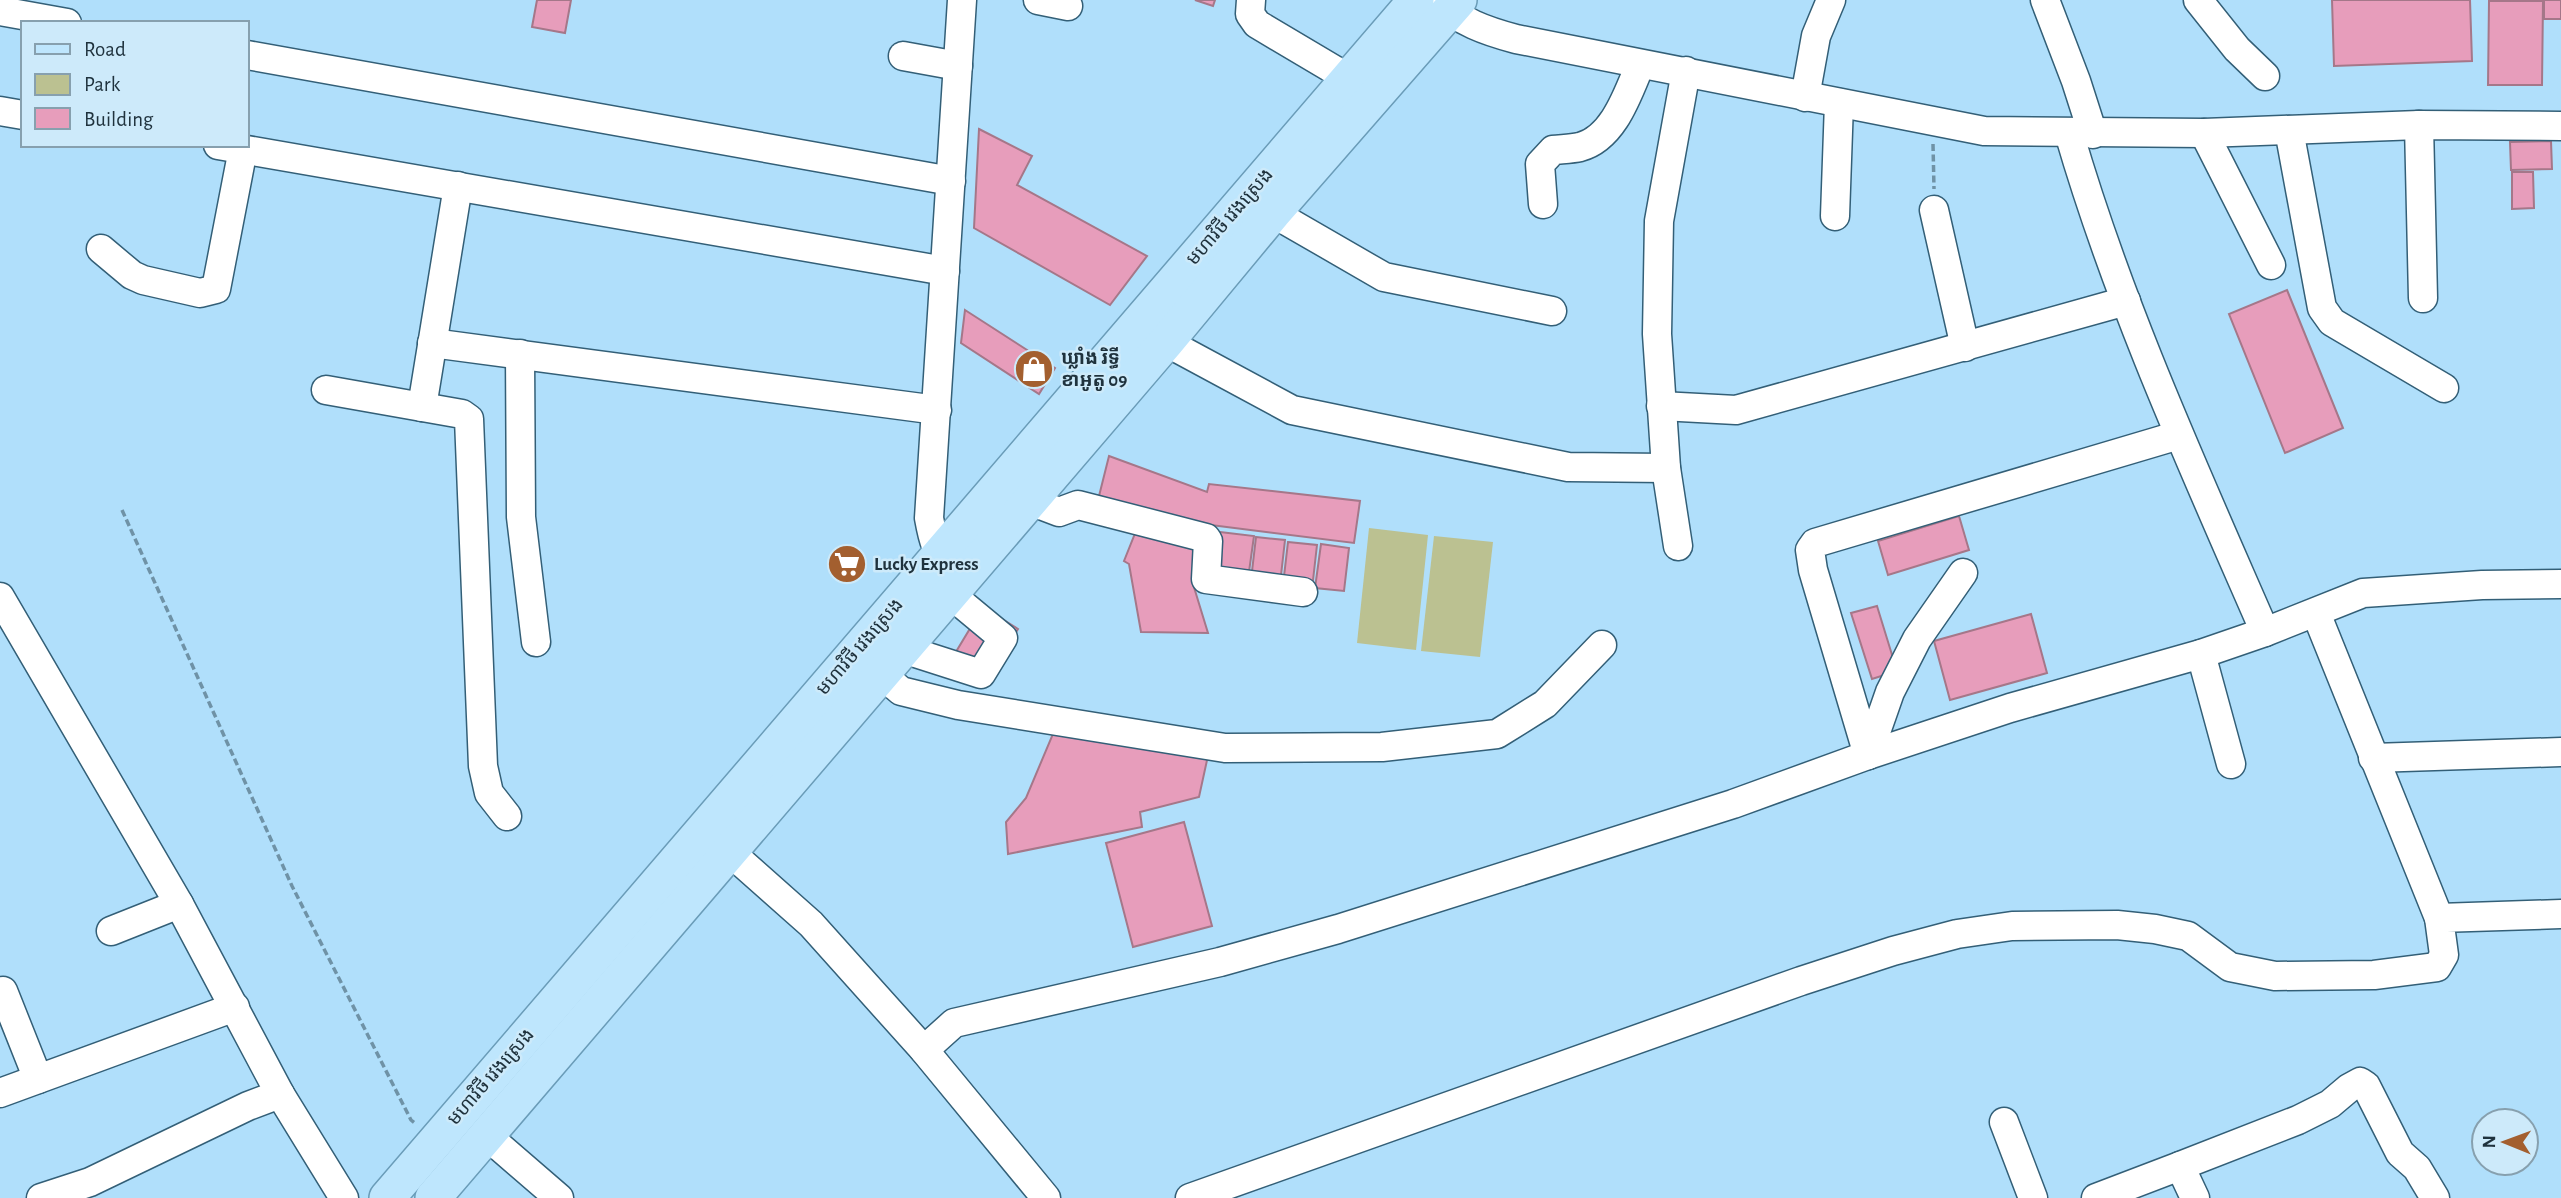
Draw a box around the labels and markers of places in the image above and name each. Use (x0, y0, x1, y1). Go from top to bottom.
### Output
place label: ឃ្លាំង រិទ្ធី ខាអូតូ 09 (1061, 346, 1127, 391)
shop icon: ឃ្លាំង រិទ្ធី ខាអូតូ 09 (1013, 348, 1055, 390)
supermarket icon: Lucky Express (826, 543, 868, 585)
place label: Lucky Express (874, 555, 978, 574)

